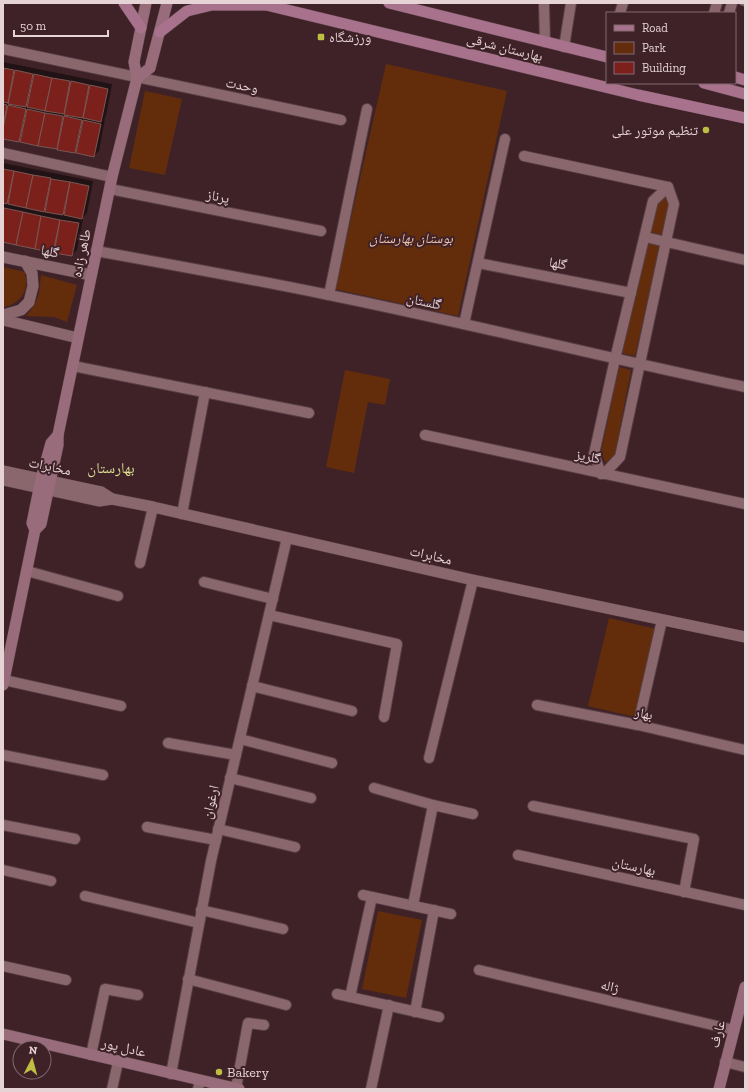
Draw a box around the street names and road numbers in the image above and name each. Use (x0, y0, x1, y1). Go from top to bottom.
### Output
street label: بهارستان شرقی (465, 30, 545, 65)
street label: وحدت (224, 74, 260, 97)
street label: پرناز (204, 186, 231, 207)
street label: طاهر زاده (68, 227, 95, 279)
street label: گلها (39, 241, 61, 262)
street label: گلها (547, 253, 569, 274)
street label: گلستان (405, 290, 443, 314)
street label: گلریز (573, 445, 602, 467)
street label: مخابرات (27, 454, 73, 479)
street label: مخابرات (408, 542, 454, 569)
street label: بهار (632, 703, 655, 724)
street label: ارغوان (198, 784, 223, 821)
street label: بهارستان (611, 854, 657, 879)
street label: ژاله (599, 976, 621, 997)
street label: عارف (706, 1018, 729, 1050)
street label: عادل پور (99, 1034, 148, 1061)

